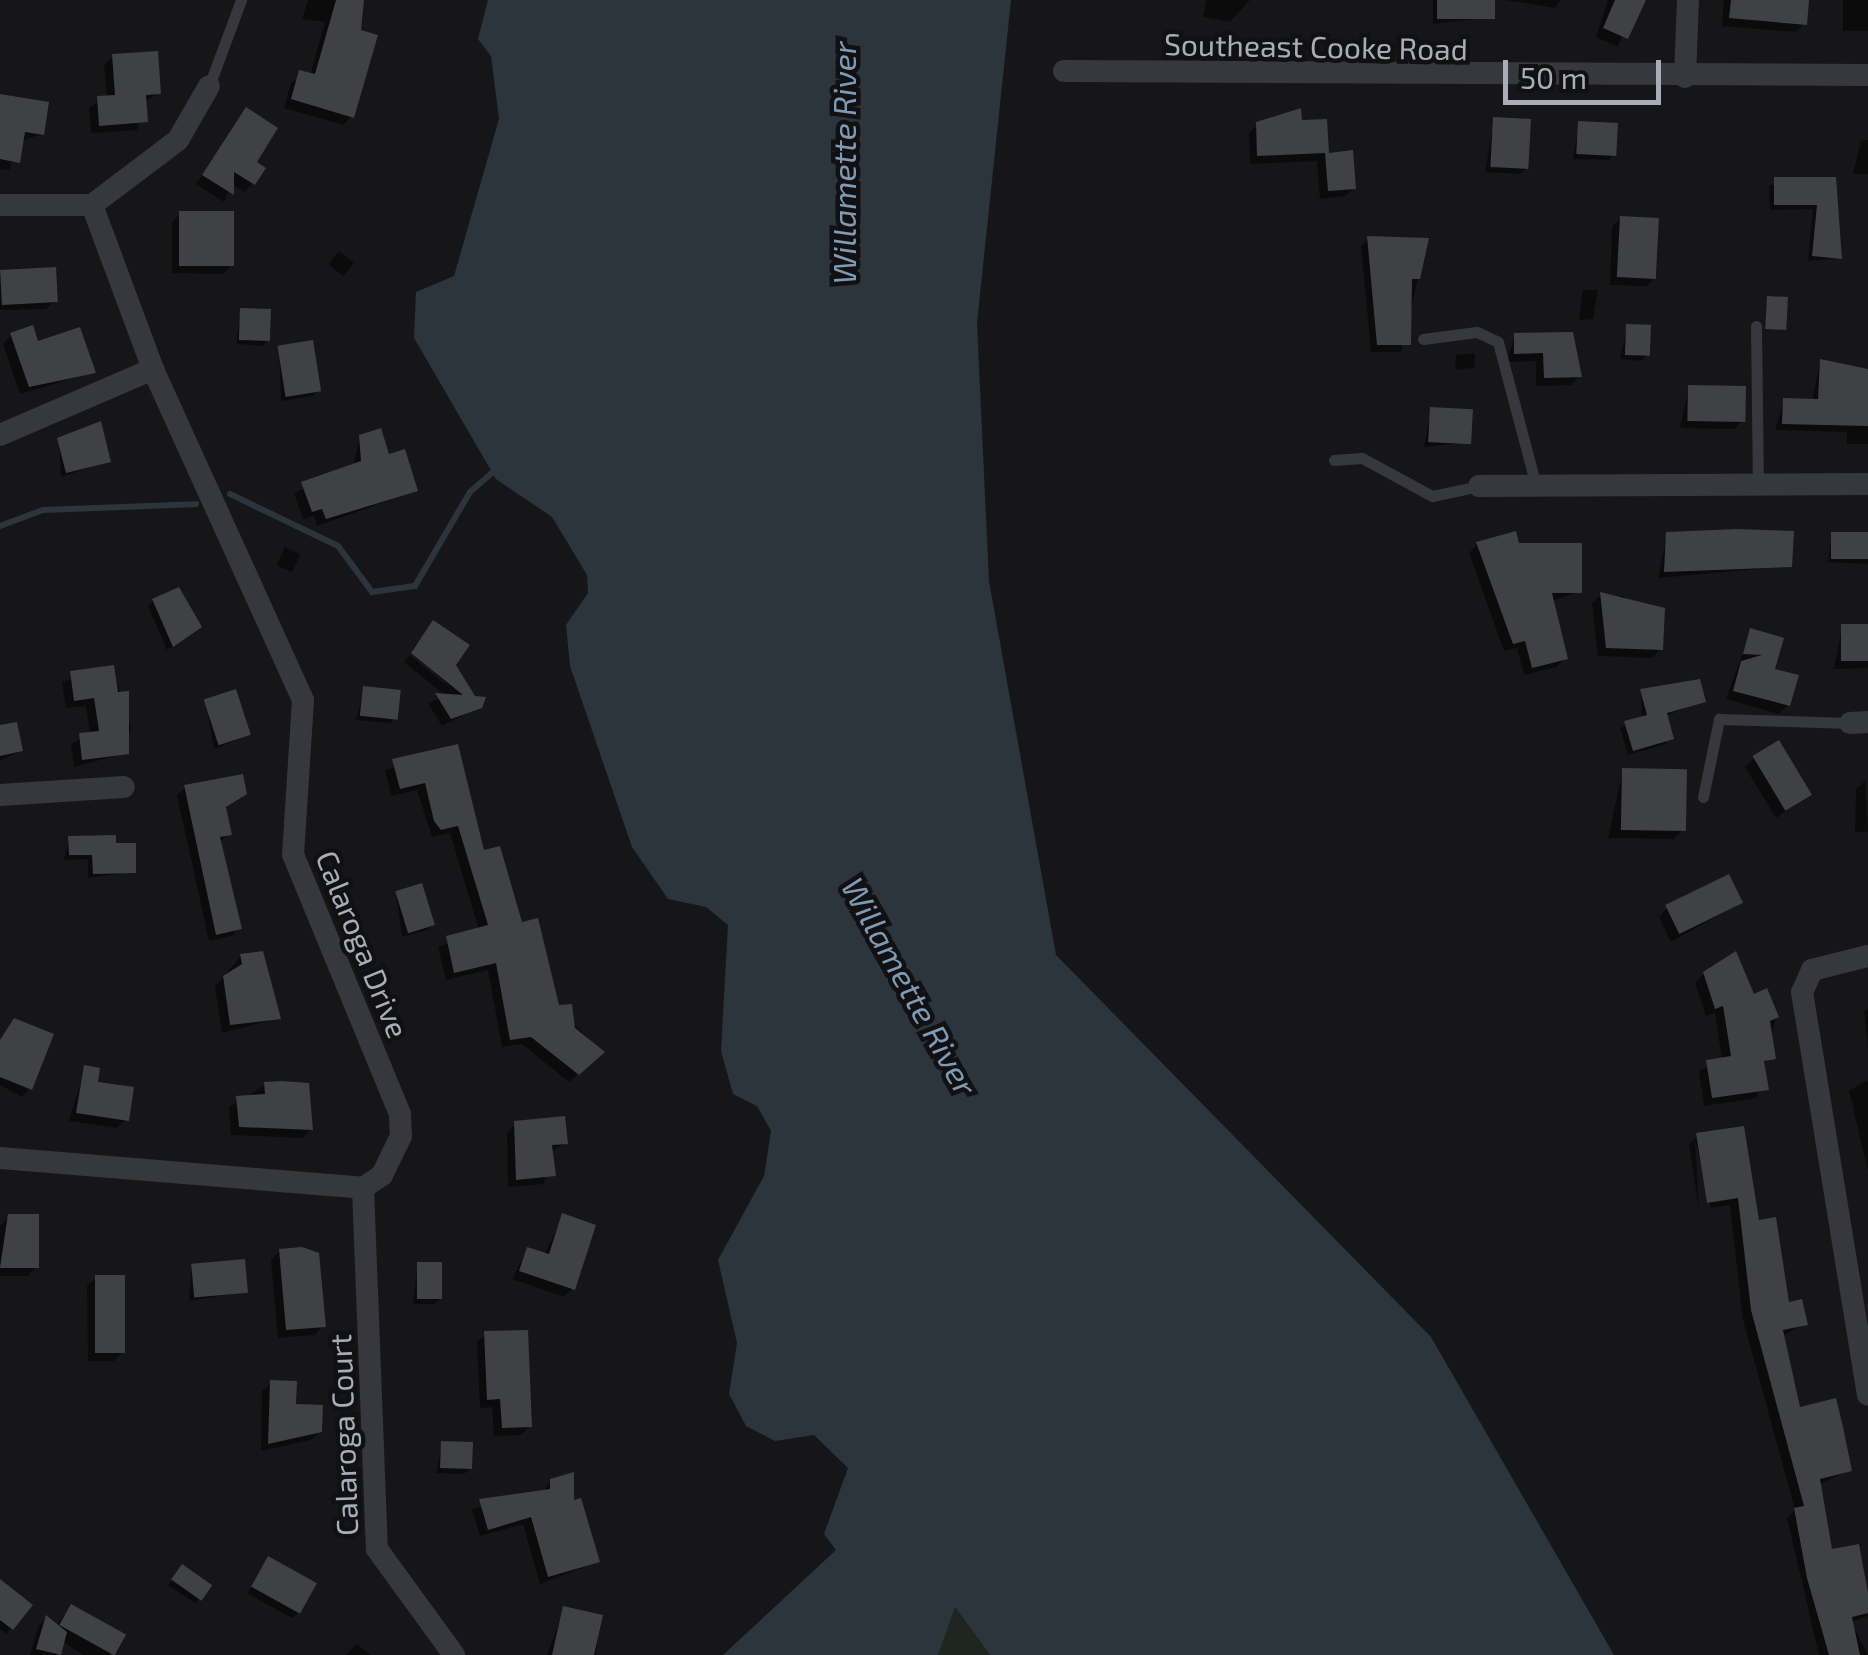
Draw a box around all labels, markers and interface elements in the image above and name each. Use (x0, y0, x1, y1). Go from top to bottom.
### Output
street label: Southeast Cooke Road (1164, 25, 1468, 67)
scale bar (1508, 40, 1666, 102)
water label: Willamette River (824, 41, 862, 285)
text: 50 m (1520, 59, 1587, 95)
street label: Calaroga Drive (309, 845, 417, 1043)
water label: Willamette River (834, 870, 986, 1102)
street label: Calaroga Court (321, 1333, 365, 1537)

